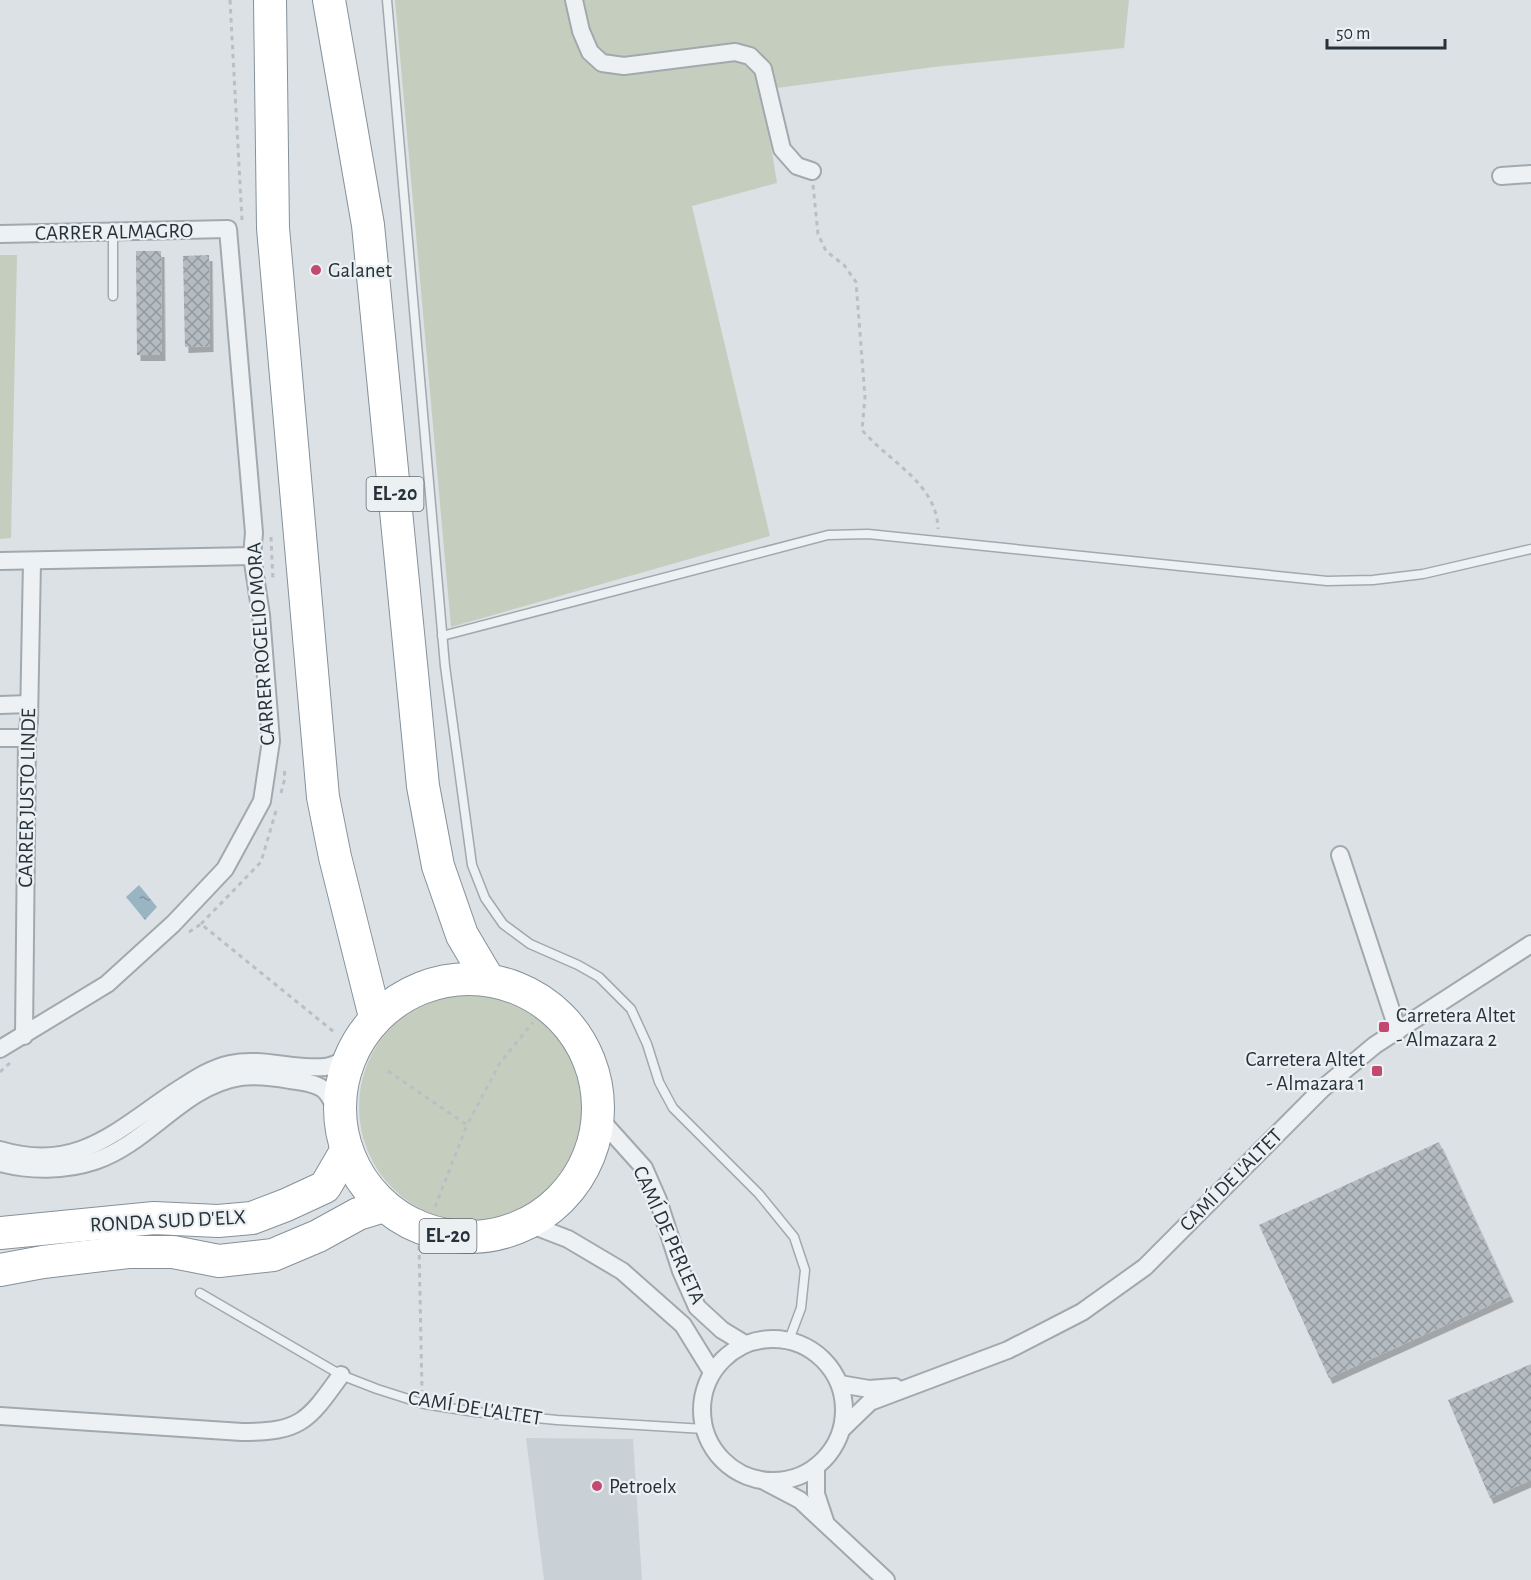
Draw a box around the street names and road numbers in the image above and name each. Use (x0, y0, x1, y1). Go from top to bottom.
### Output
street label: CARRER ALMAGRO (35, 220, 193, 244)
road number: EL-20 (366, 477, 424, 511)
street label: CARRER ROGELIO MORA (243, 542, 279, 746)
street label: CARRER JUSTO LINDE (15, 708, 39, 888)
street label: CAMÍ DE L'ALTET (1174, 1123, 1286, 1235)
street label: CAMÍ DE PERLETA (629, 1162, 711, 1307)
street label: RONDA SUD D'ELX (89, 1206, 247, 1236)
road number: EL-20 (420, 1219, 476, 1253)
street label: CAMÍ DE L'ALTET (407, 1385, 544, 1429)

